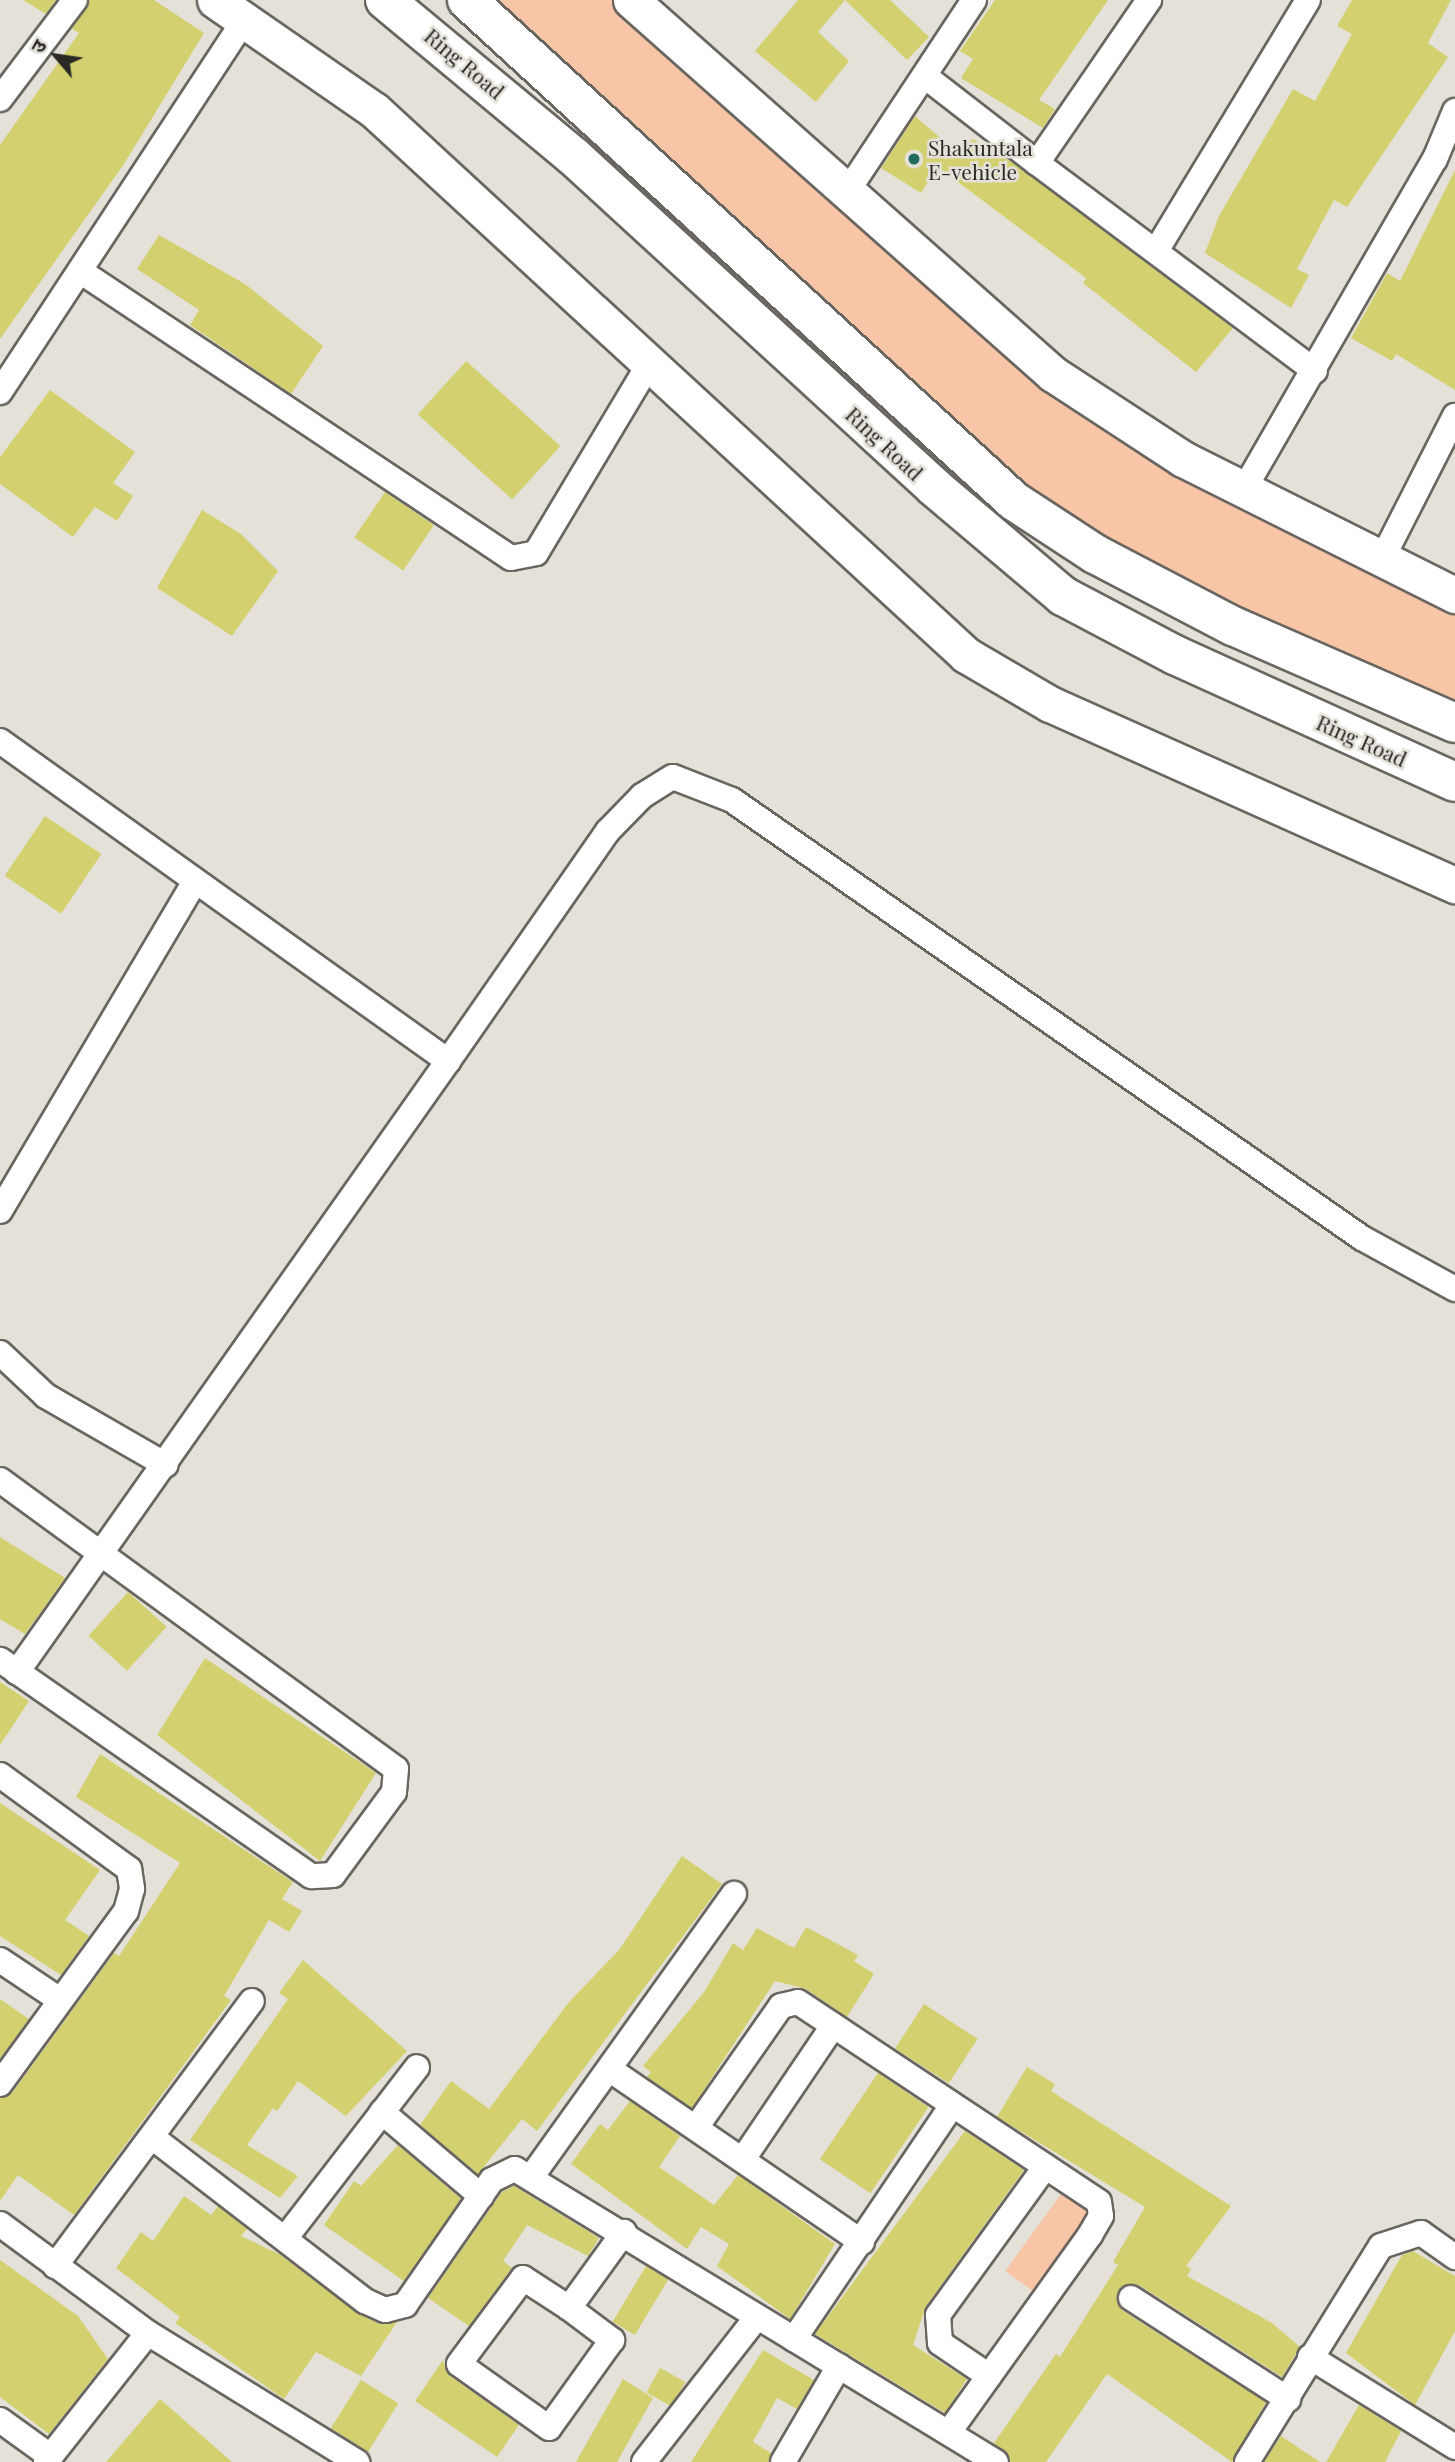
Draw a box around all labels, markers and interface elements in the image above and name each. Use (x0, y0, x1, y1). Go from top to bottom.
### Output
north arrow (21, 21, 91, 91)
street label: Ring Road (420, 22, 510, 104)
text: उ (24, 35, 52, 57)
place label: Shakuntala E-vehicle (928, 134, 1033, 184)
marker: Shakuntala E-vehicle (906, 151, 922, 167)
street label: Ring Road (841, 401, 929, 485)
street label: Ring Road (1313, 709, 1411, 771)

